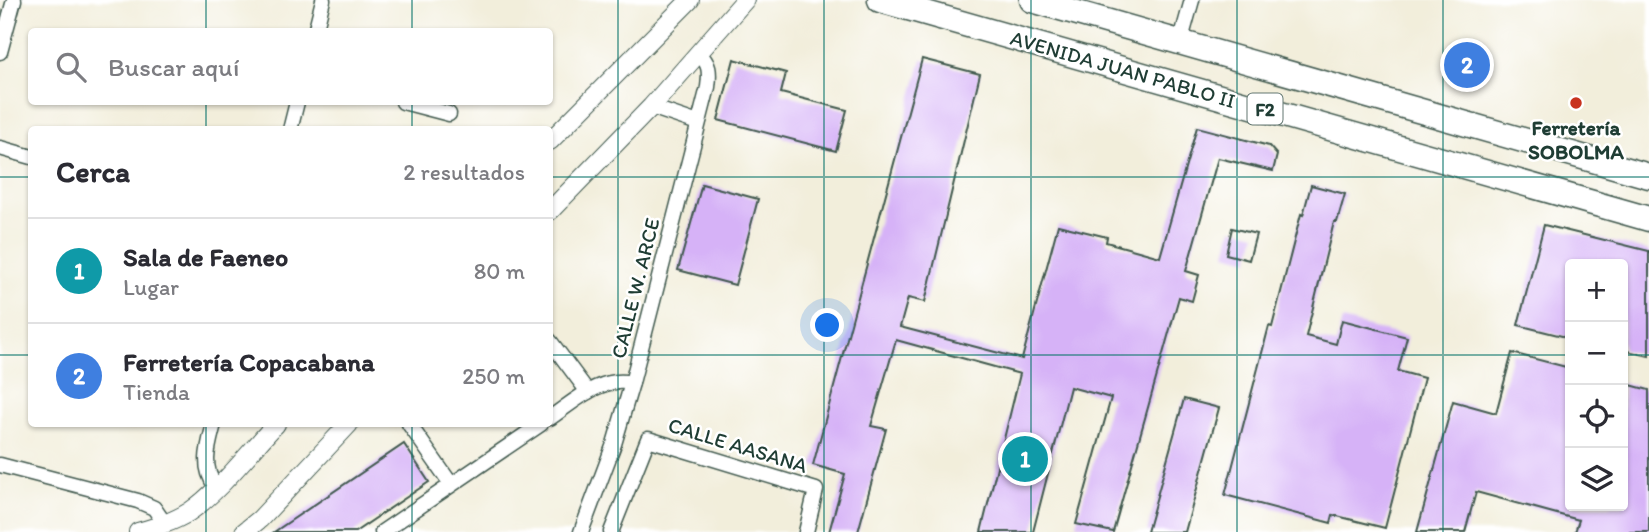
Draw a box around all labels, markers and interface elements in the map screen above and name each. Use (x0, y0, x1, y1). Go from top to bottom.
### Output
street label: AVENIDA JUAN PABLO II (1008, 25, 1238, 113)
search box (28, 28, 553, 105)
pin: 2 (1444, 39, 1490, 91)
icon: search (52, 48, 90, 86)
text: Buscar aquí (108, 51, 239, 83)
road number: F2 (1248, 94, 1282, 124)
marker: Ferretería SOBOLMA (1568, 95, 1584, 111)
place label: Ferretería SOBOLMA (1528, 115, 1625, 164)
text: Cerca (56, 153, 130, 190)
text: 2 resultados (403, 158, 525, 186)
street label: CALLE W. ARCE (605, 215, 665, 361)
text: Sala de Faeneo (123, 241, 288, 273)
text: 1 (74, 257, 84, 285)
text: 80 m (474, 257, 525, 285)
map controls (1565, 259, 1628, 511)
button: + (1565, 259, 1628, 322)
text: Lugar (123, 273, 179, 301)
your location (810, 308, 844, 342)
button: − (1565, 322, 1628, 385)
text: Ferretería Copacabana (123, 346, 375, 378)
text: 2 (73, 362, 85, 390)
text: 250 m (462, 362, 525, 390)
text: Tienda (123, 378, 190, 406)
button: locate (1565, 385, 1628, 448)
street label: CALLE AASANA (665, 412, 811, 478)
pin: 1 (1002, 433, 1048, 485)
button: layers (1565, 448, 1628, 511)

